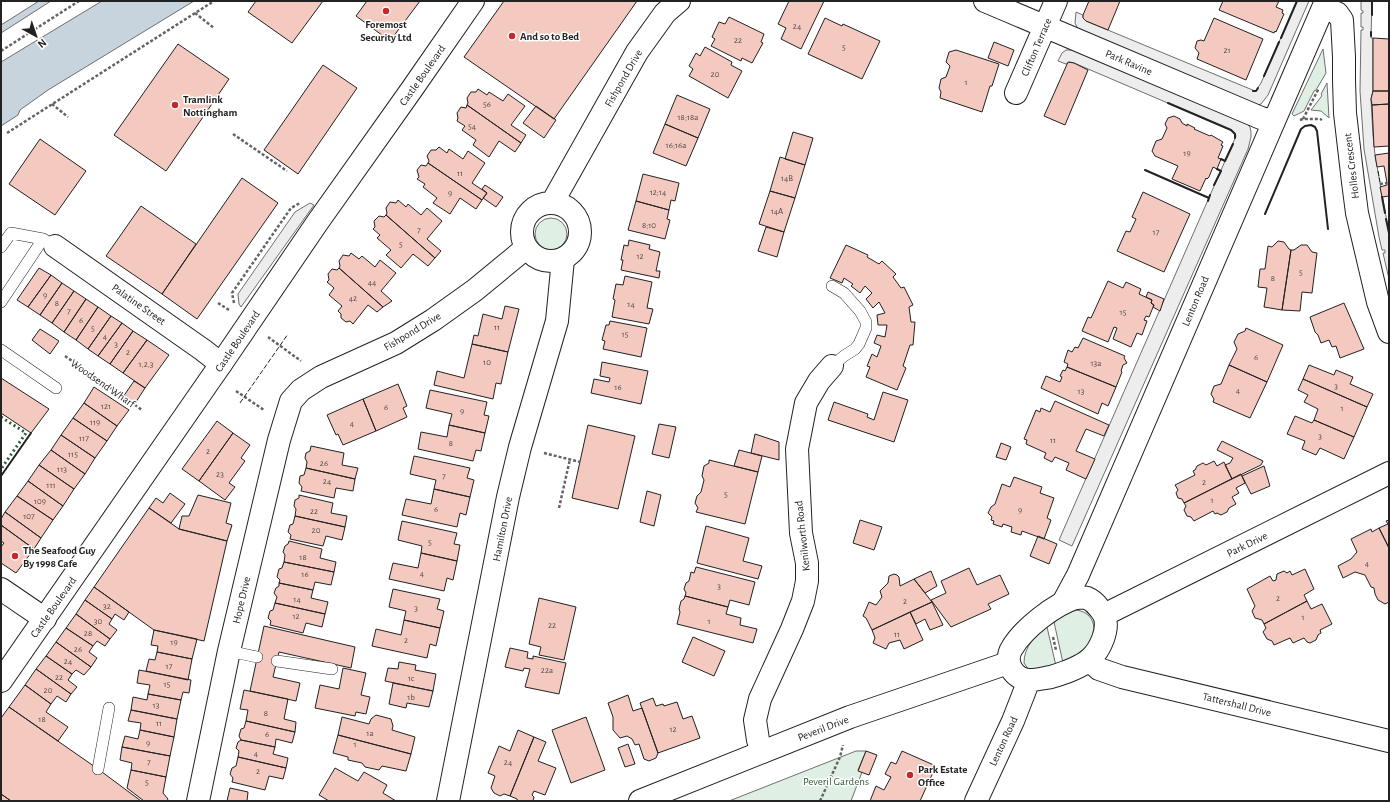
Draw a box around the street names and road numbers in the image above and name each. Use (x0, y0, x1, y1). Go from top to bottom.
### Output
street label: Clifton Terrace (1019, 17, 1054, 78)
street label: Castle Boulevard (397, 43, 448, 108)
street label: Fishpond Drive (603, 48, 644, 109)
street label: Park Ravine (1104, 48, 1154, 77)
street label: Holles Crescent (1342, 132, 1361, 199)
street label: Lenton Road (1180, 274, 1211, 328)
street label: Palatine Street (110, 282, 168, 327)
street label: Castle Boulevard (213, 308, 262, 374)
street label: Fishpond Drive (382, 310, 443, 353)
street label: Woodsend Wharf (69, 357, 137, 410)
street label: Hamilton Drive (491, 496, 514, 562)
street label: Kenilworth Road (793, 500, 812, 572)
street label: Park Drive (1225, 530, 1269, 559)
street label: Castle Boulevard (28, 575, 79, 640)
street label: Hope Drive (231, 575, 252, 625)
street label: Tattershall Drive (1201, 691, 1272, 718)
street label: Peveril Drive (796, 714, 850, 743)
street label: Lenton Road (987, 715, 1020, 768)

